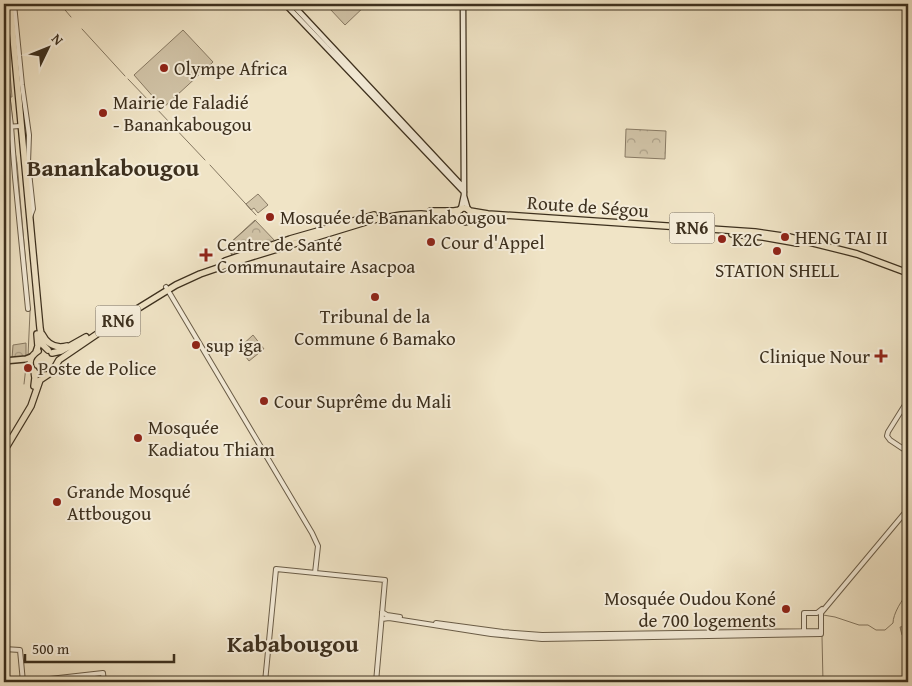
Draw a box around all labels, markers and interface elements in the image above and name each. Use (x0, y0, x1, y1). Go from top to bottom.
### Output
north arrow (22, 22, 72, 72)
text: N (47, 29, 68, 50)
place label: Olympe Africa (174, 54, 287, 82)
marker: Olympe Africa (158, 62, 170, 74)
place label: Mairie de Faladié - Banankabougou (113, 88, 252, 138)
marker: Mairie de Faladié - Banankabougou (97, 107, 109, 119)
district label: Banankabougou (27, 150, 200, 185)
street label: Route de Ségou (526, 188, 650, 224)
place label: Mosquée de Banankabougou (280, 203, 507, 231)
marker: Mosquée de Banankabougou (264, 211, 276, 223)
road number: RN6 (670, 212, 714, 244)
place label: HENG TAI II (795, 223, 888, 251)
place label: K2C (732, 225, 763, 253)
place label: Cour d'Appel (441, 228, 545, 256)
place label: Centre de Santé Communautaire Asacpoa (217, 230, 415, 280)
marker: HENG TAI II (779, 231, 791, 243)
marker: K2C (716, 233, 728, 245)
marker: Cour d'Appel (425, 236, 437, 248)
marker: STATION SHELL (771, 245, 783, 257)
marker: Centre de Santé Communautaire Asacpoa (199, 248, 213, 262)
place label: STATION SHELL (715, 256, 839, 284)
marker: Tribunal de la Commune 6 Bamako (369, 291, 381, 303)
place label: Tribunal de la Commune 6 Bamako (294, 302, 456, 352)
road number: RN6 (96, 306, 140, 336)
place label: sup iga (206, 331, 262, 359)
marker: sup iga (190, 339, 202, 351)
place label: Clinique Nour (759, 342, 870, 370)
marker: Clinique Nour (874, 349, 888, 363)
place label: Poste de Police (38, 354, 157, 382)
marker: Poste de Police (22, 362, 34, 374)
place label: Cour Suprême du Mali (274, 387, 451, 415)
marker: Cour Suprême du Mali (258, 395, 270, 407)
place label: Mosquée Kadiatou Thiam (148, 413, 275, 463)
marker: Mosquée Kadiatou Thiam (132, 432, 144, 444)
place label: Grande Mosqué Attbougou (67, 477, 191, 527)
marker: Grande Mosqué Attbougou (51, 496, 63, 508)
place label: Mosquée Oudou Koné de 700 logements (604, 584, 776, 634)
marker: Mosquée Oudou Koné de 700 logements (780, 603, 792, 615)
district label: Kababougou (227, 626, 359, 661)
scale bar (25, 631, 174, 663)
text: 500 m (32, 638, 70, 659)

